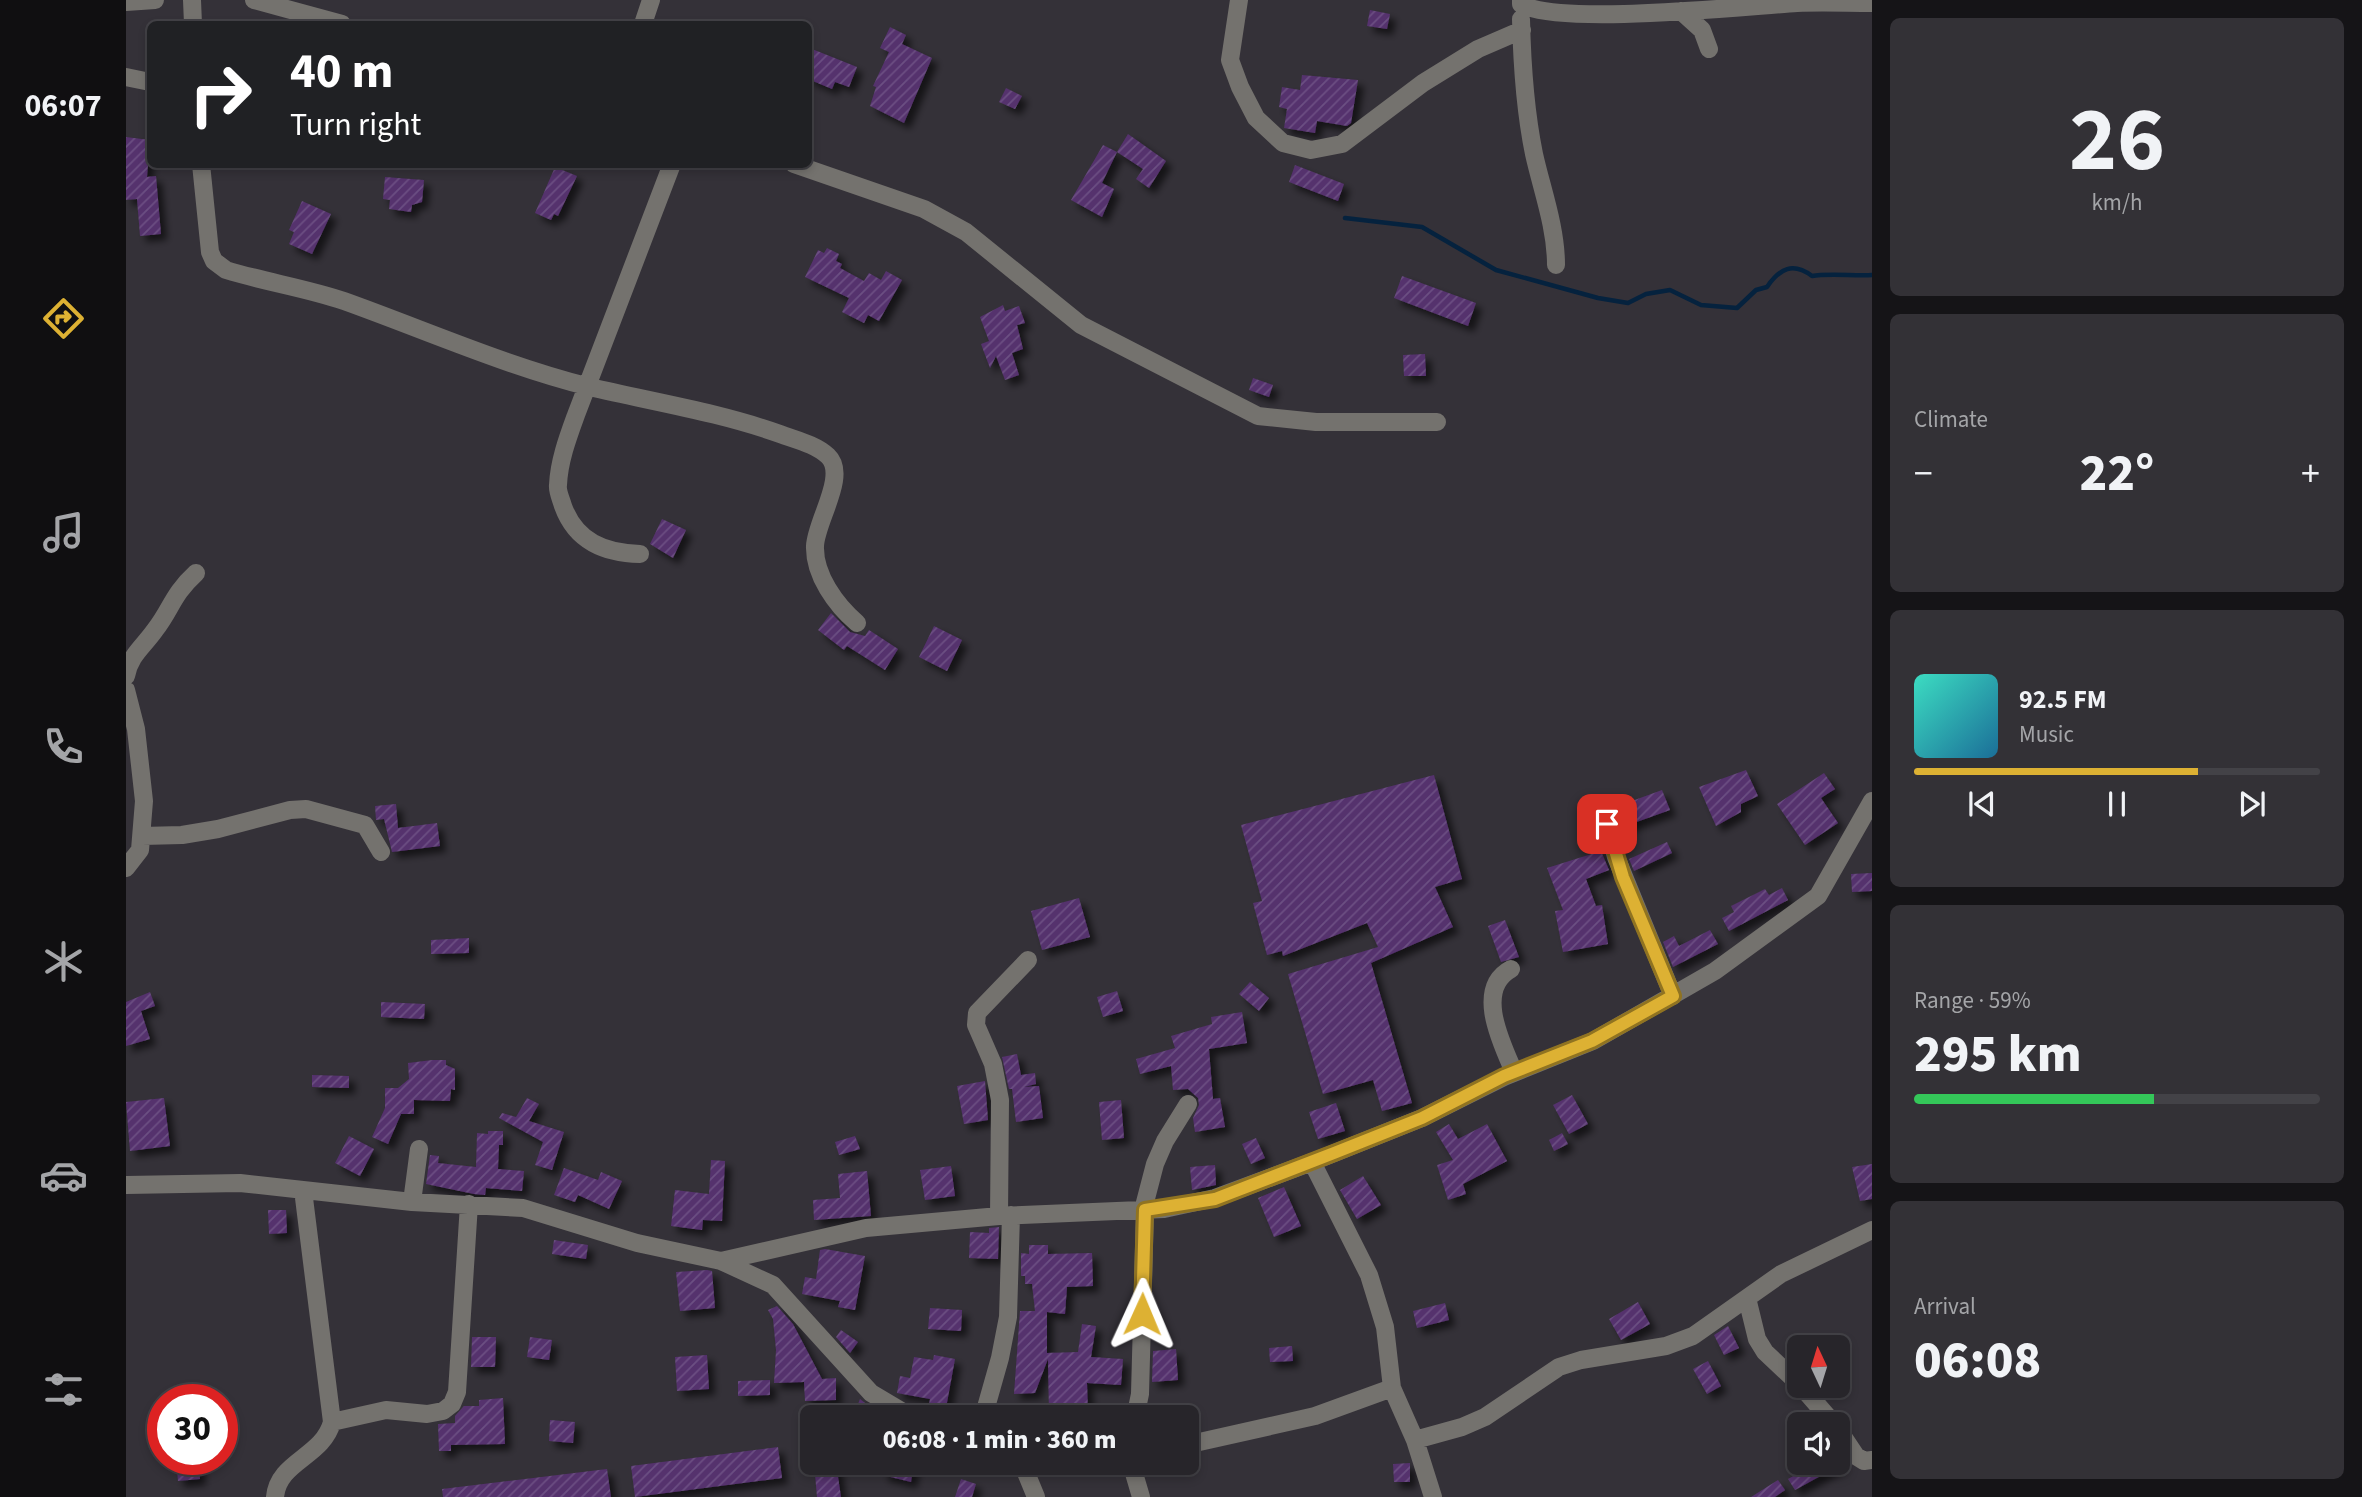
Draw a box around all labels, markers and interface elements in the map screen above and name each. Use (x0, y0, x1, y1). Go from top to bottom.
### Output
text: 40 m (290, 37, 394, 107)
icon: right (175, 49, 266, 140)
text: 26 (2069, 76, 2165, 205)
text: 06:07 (24, 83, 102, 129)
text: Turn right (290, 102, 421, 148)
text: km/h (2091, 186, 2143, 219)
icon: directions (39, 294, 88, 343)
text: Climate (1914, 403, 1988, 436)
text: 22° (2080, 437, 2154, 511)
text: − (1914, 447, 1933, 501)
text: + (2301, 447, 2320, 501)
icon: music (39, 508, 88, 557)
text: 92.5 FM (2019, 681, 2107, 718)
text: Music (2019, 718, 2074, 751)
icon: phone (39, 722, 88, 771)
icon: previous (1963, 785, 2001, 823)
icon: pause (2098, 785, 2136, 823)
icon: next (2233, 785, 2271, 823)
pin (1577, 794, 1637, 854)
icon: arrive (1588, 805, 1626, 843)
icon: climate (39, 937, 88, 986)
text: Range · 59% (1914, 984, 2031, 1017)
text: 295 km (1914, 1018, 2082, 1092)
icon: car (39, 1151, 88, 1200)
position arrow (1105, 1277, 1179, 1351)
text: Arrival (1914, 1290, 1976, 1323)
text: 06:08 (1914, 1324, 2041, 1398)
north arrow (1787, 1335, 1850, 1398)
map controls (1787, 1335, 1850, 1475)
icon: filters (39, 1365, 88, 1414)
speed limit sign: 30 (147, 1384, 238, 1475)
button: sound (1787, 1412, 1850, 1475)
text: 06:08 · 1 min · 360 m (883, 1421, 1116, 1458)

